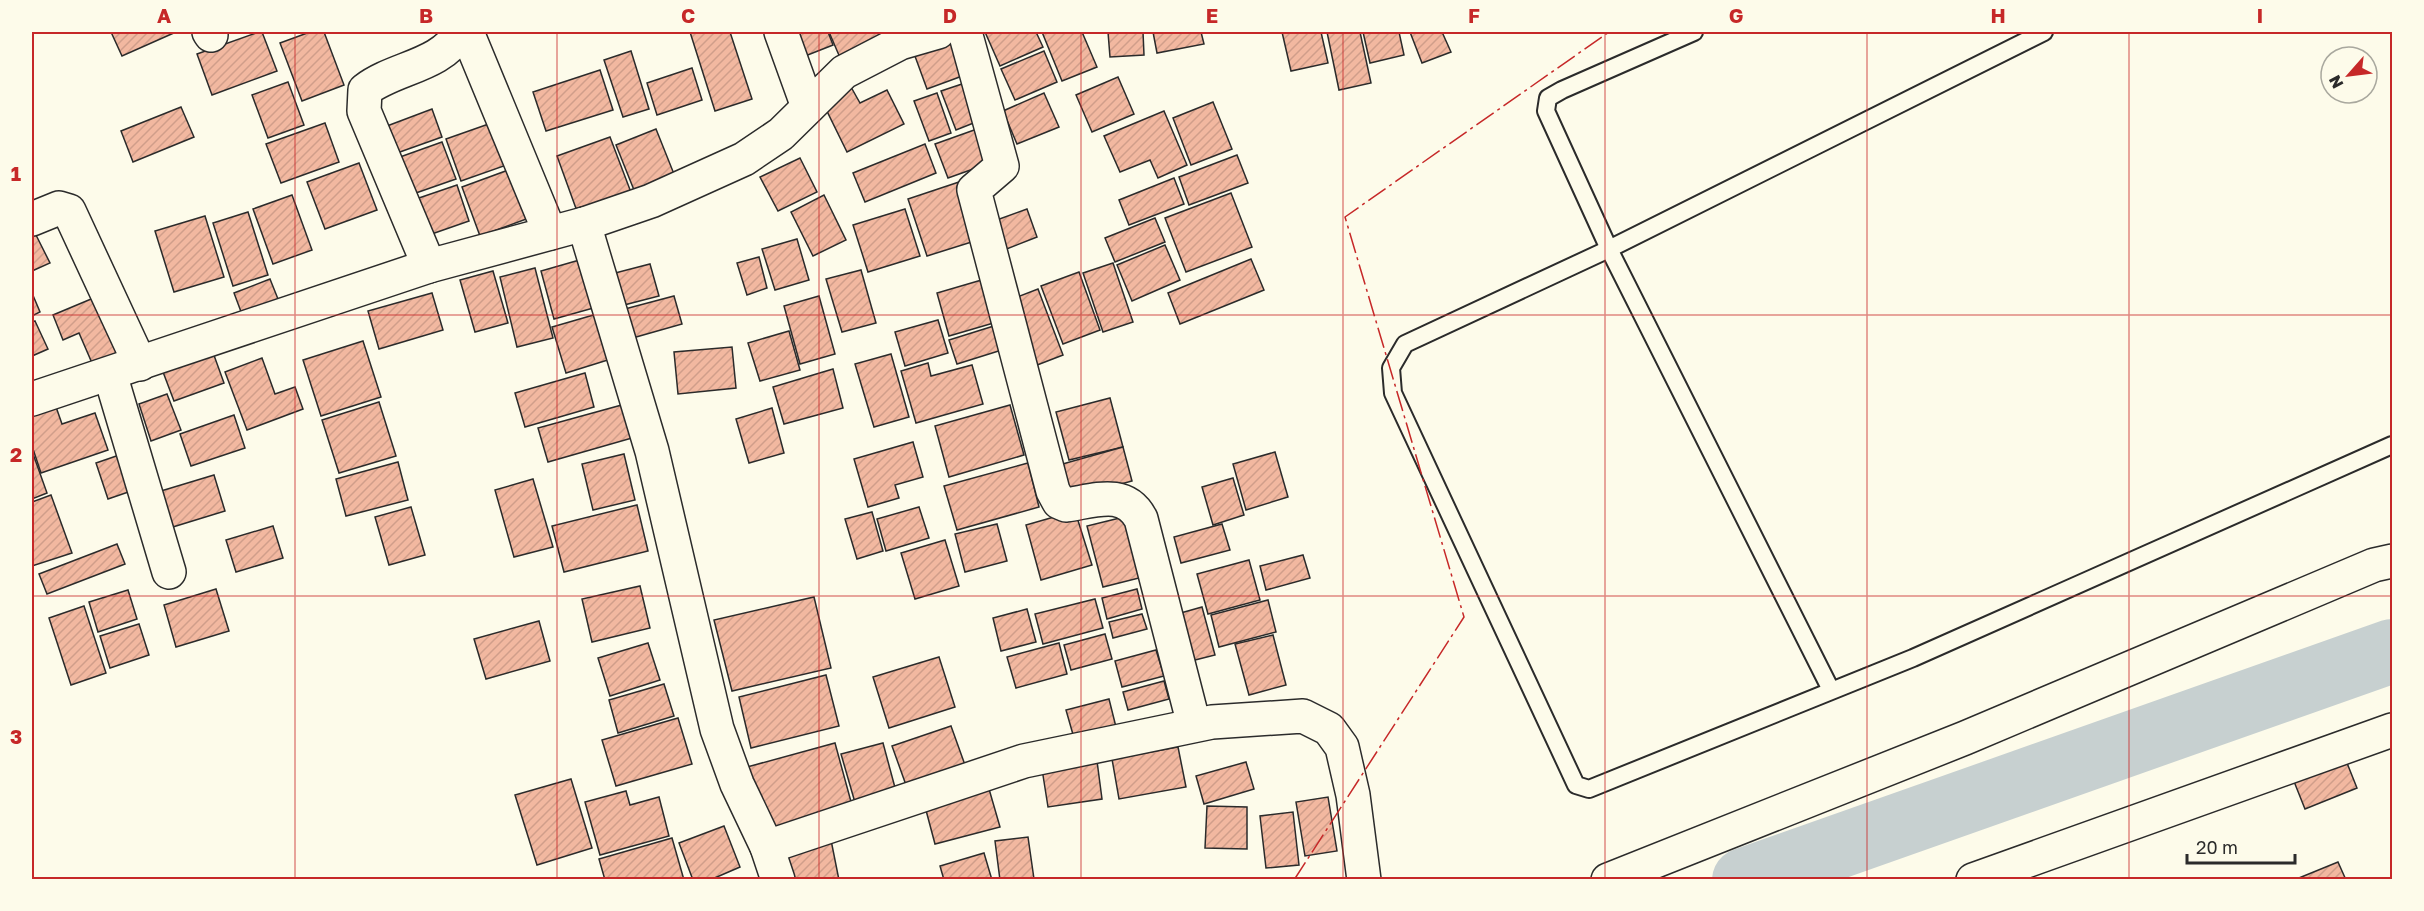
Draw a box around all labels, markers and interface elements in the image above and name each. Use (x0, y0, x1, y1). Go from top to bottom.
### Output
text: A (157, 3, 171, 27)
text: B (419, 3, 433, 27)
text: C (681, 3, 695, 27)
text: D (943, 3, 957, 27)
text: E (1206, 3, 1218, 27)
text: F (1468, 3, 1480, 27)
text: G (1729, 3, 1743, 27)
text: H (1990, 3, 2006, 27)
text: I (2257, 3, 2263, 27)
north arrow (2319, 45, 2379, 105)
text: N (2324, 72, 2347, 92)
text: 1 (11, 161, 21, 185)
text: 2 (10, 442, 22, 466)
text: 3 (10, 724, 22, 748)
scale bar (2187, 827, 2295, 865)
text: 20 m (2196, 836, 2238, 858)

